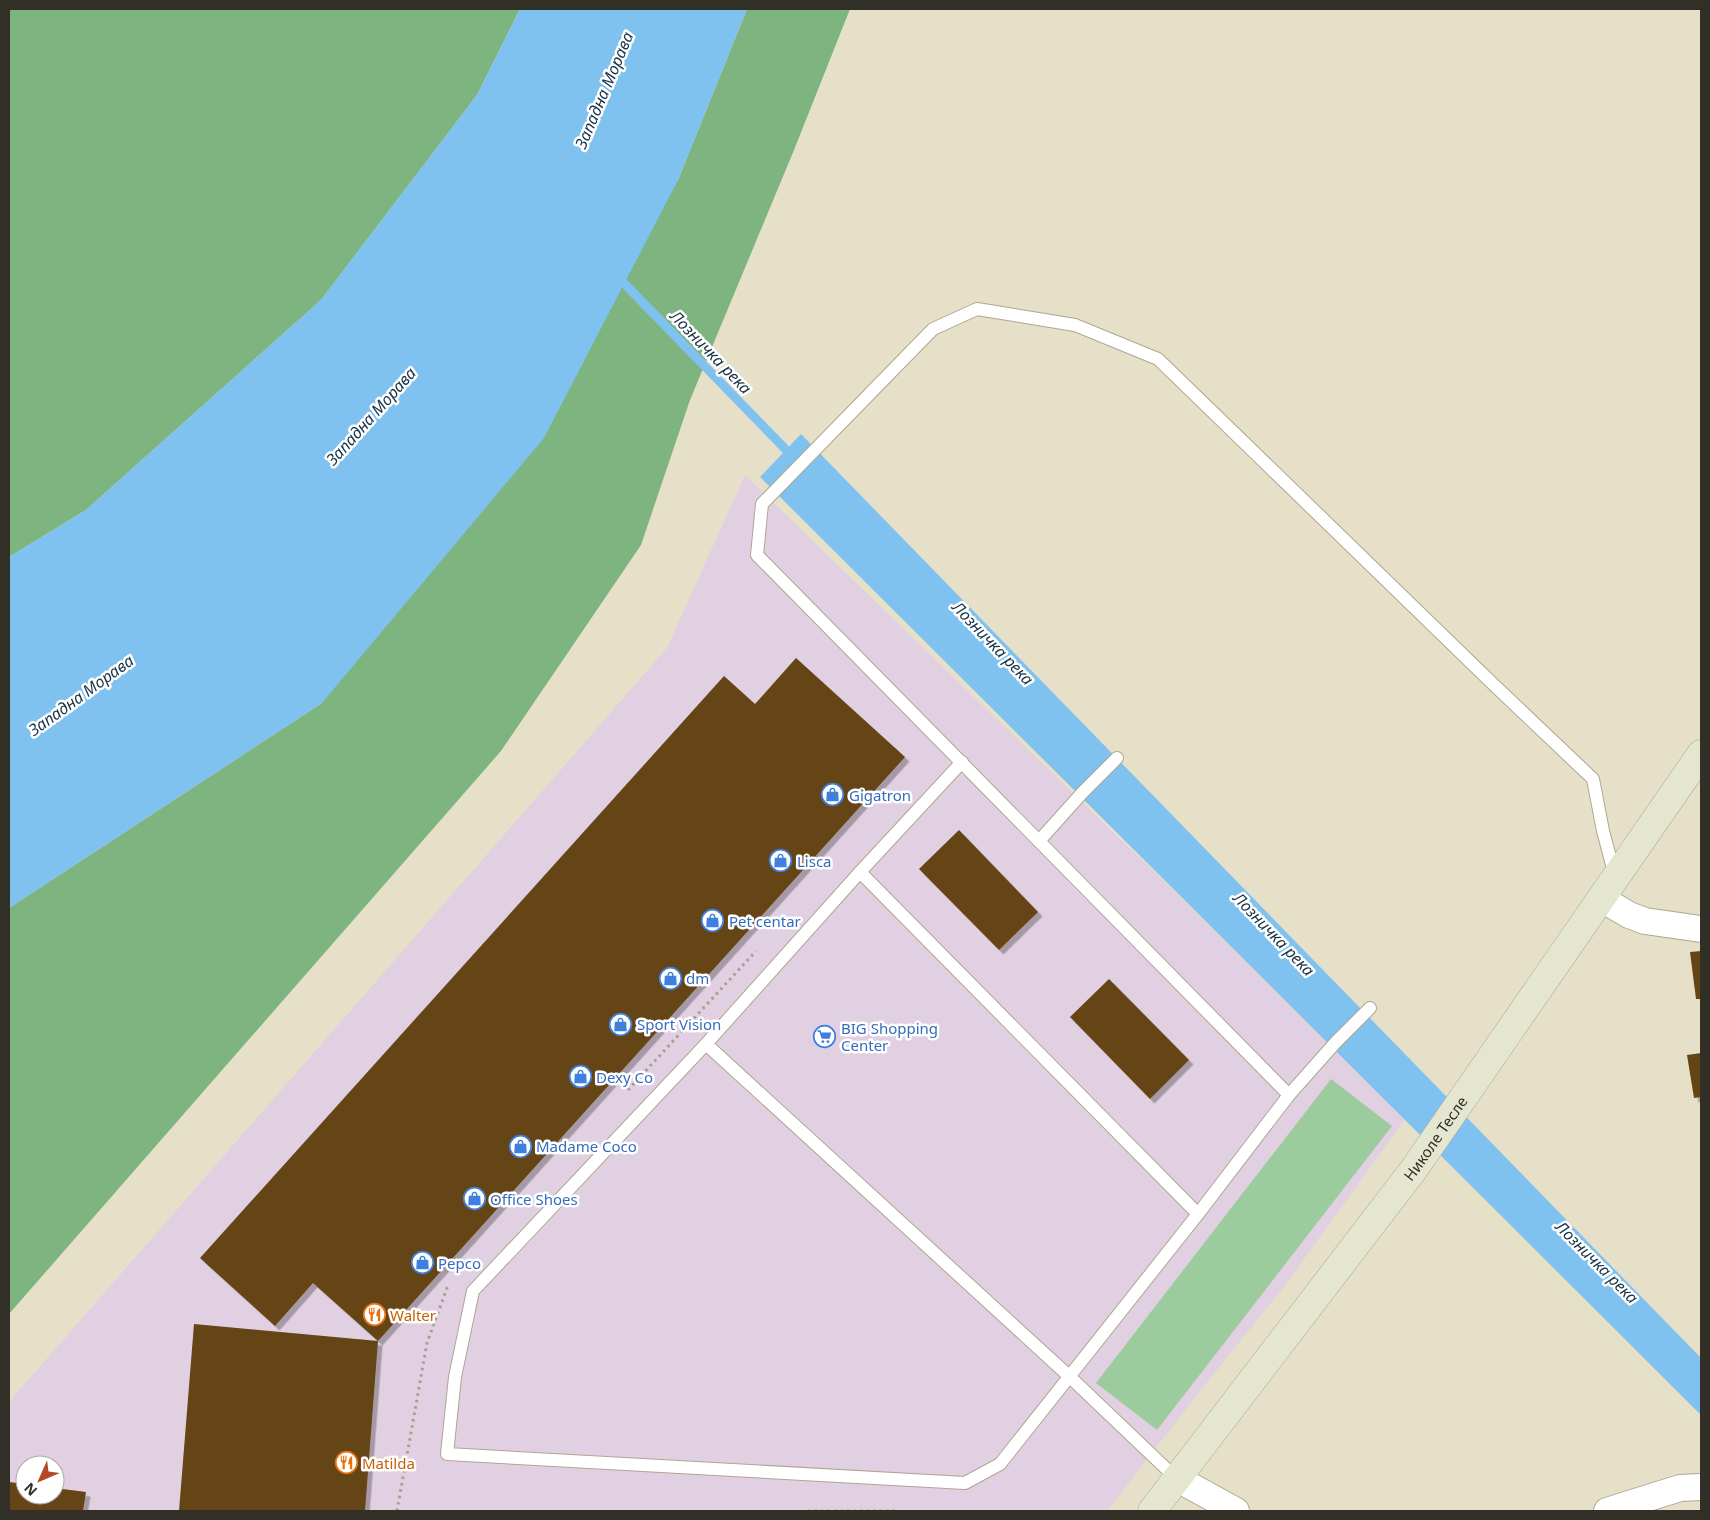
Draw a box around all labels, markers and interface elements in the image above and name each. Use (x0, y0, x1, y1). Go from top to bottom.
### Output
water label: Западна Морава (569, 28, 638, 153)
water label: Лозничка река (665, 305, 757, 399)
water label: Западна Морава (320, 362, 421, 470)
water label: Лозничка река (947, 596, 1039, 690)
water label: Западна Морава (23, 649, 138, 741)
shop icon: Gigatron (821, 783, 845, 807)
place label: Gigatron (849, 785, 911, 805)
shop icon: Lisca (769, 849, 793, 873)
place label: Lisca (797, 851, 832, 871)
water label: Лозничка река (1228, 887, 1320, 981)
shop icon: Pet centar (701, 909, 725, 933)
place label: Pet centar (729, 911, 801, 931)
shop icon: dm (658, 966, 682, 990)
place label: dm (686, 968, 709, 988)
shop icon: Sport Vision (609, 1012, 633, 1036)
place label: Sport Vision (637, 1014, 721, 1034)
place label: BIG Shopping Center (841, 1018, 938, 1055)
supermarket icon: BIG Shopping Center (813, 1025, 837, 1049)
shop icon: Dexy Co (568, 1065, 592, 1089)
place label: Dexy Co (596, 1067, 653, 1087)
street label: Николе Тесле (1399, 1092, 1471, 1185)
shop icon: Madame Coco (508, 1134, 532, 1158)
place label: Madame Coco (536, 1136, 637, 1156)
shop icon: Office Shoes (462, 1187, 486, 1211)
place label: Office Shoes (490, 1189, 578, 1209)
water label: Лозничка река (1550, 1215, 1643, 1308)
shop icon: Pepco (410, 1251, 434, 1275)
place label: Pepco (438, 1253, 481, 1273)
restaurant icon: Walter (362, 1303, 386, 1327)
place label: Walter (390, 1305, 436, 1325)
restaurant icon: Matilda (334, 1451, 358, 1475)
place label: Matilda (362, 1453, 415, 1473)
north arrow (15, 1455, 65, 1505)
text: N (20, 1479, 41, 1500)

